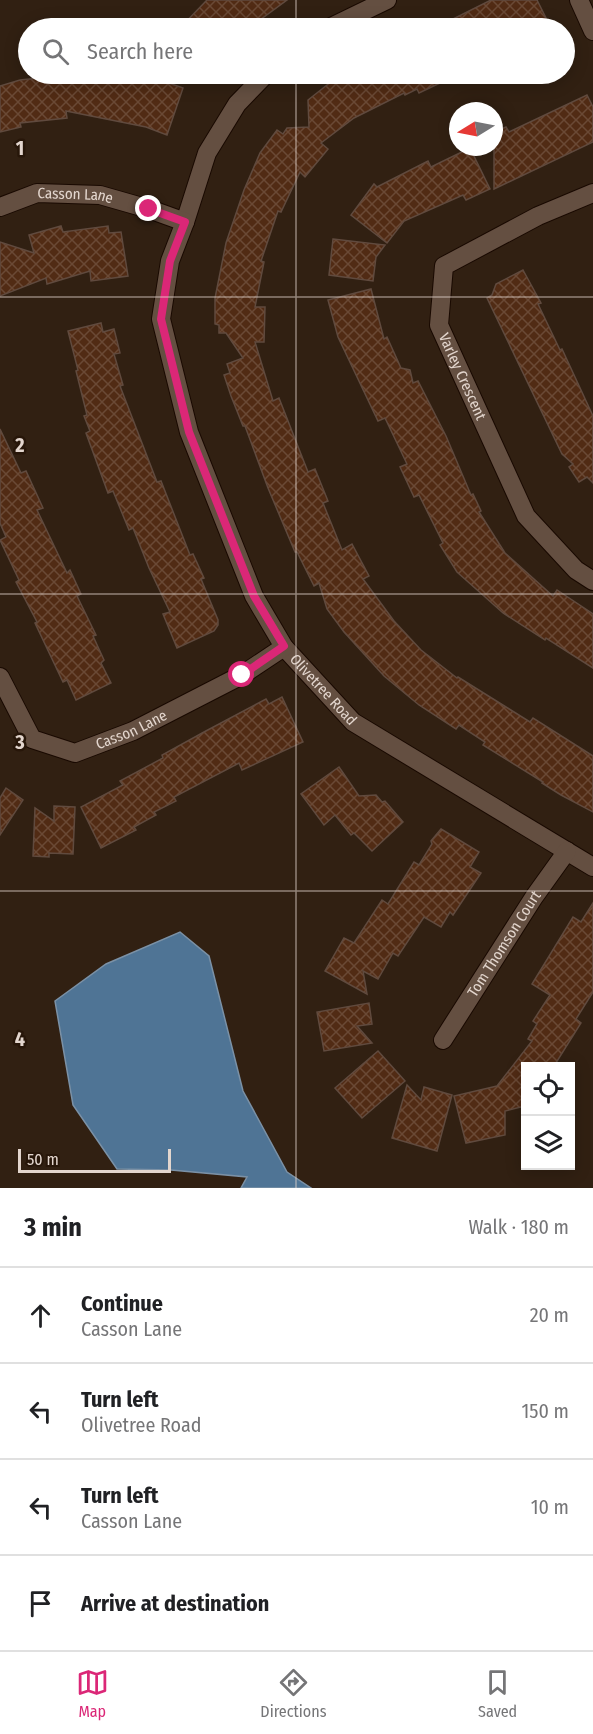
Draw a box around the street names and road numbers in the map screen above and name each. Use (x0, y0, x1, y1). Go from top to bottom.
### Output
street label: Casson Lane (37, 184, 115, 207)
street label: Varley Crescent (435, 330, 490, 423)
street label: Olivetree Road (286, 650, 360, 729)
street label: Casson Lane (93, 706, 170, 753)
street label: Tom Thomson Court (464, 887, 545, 1000)

